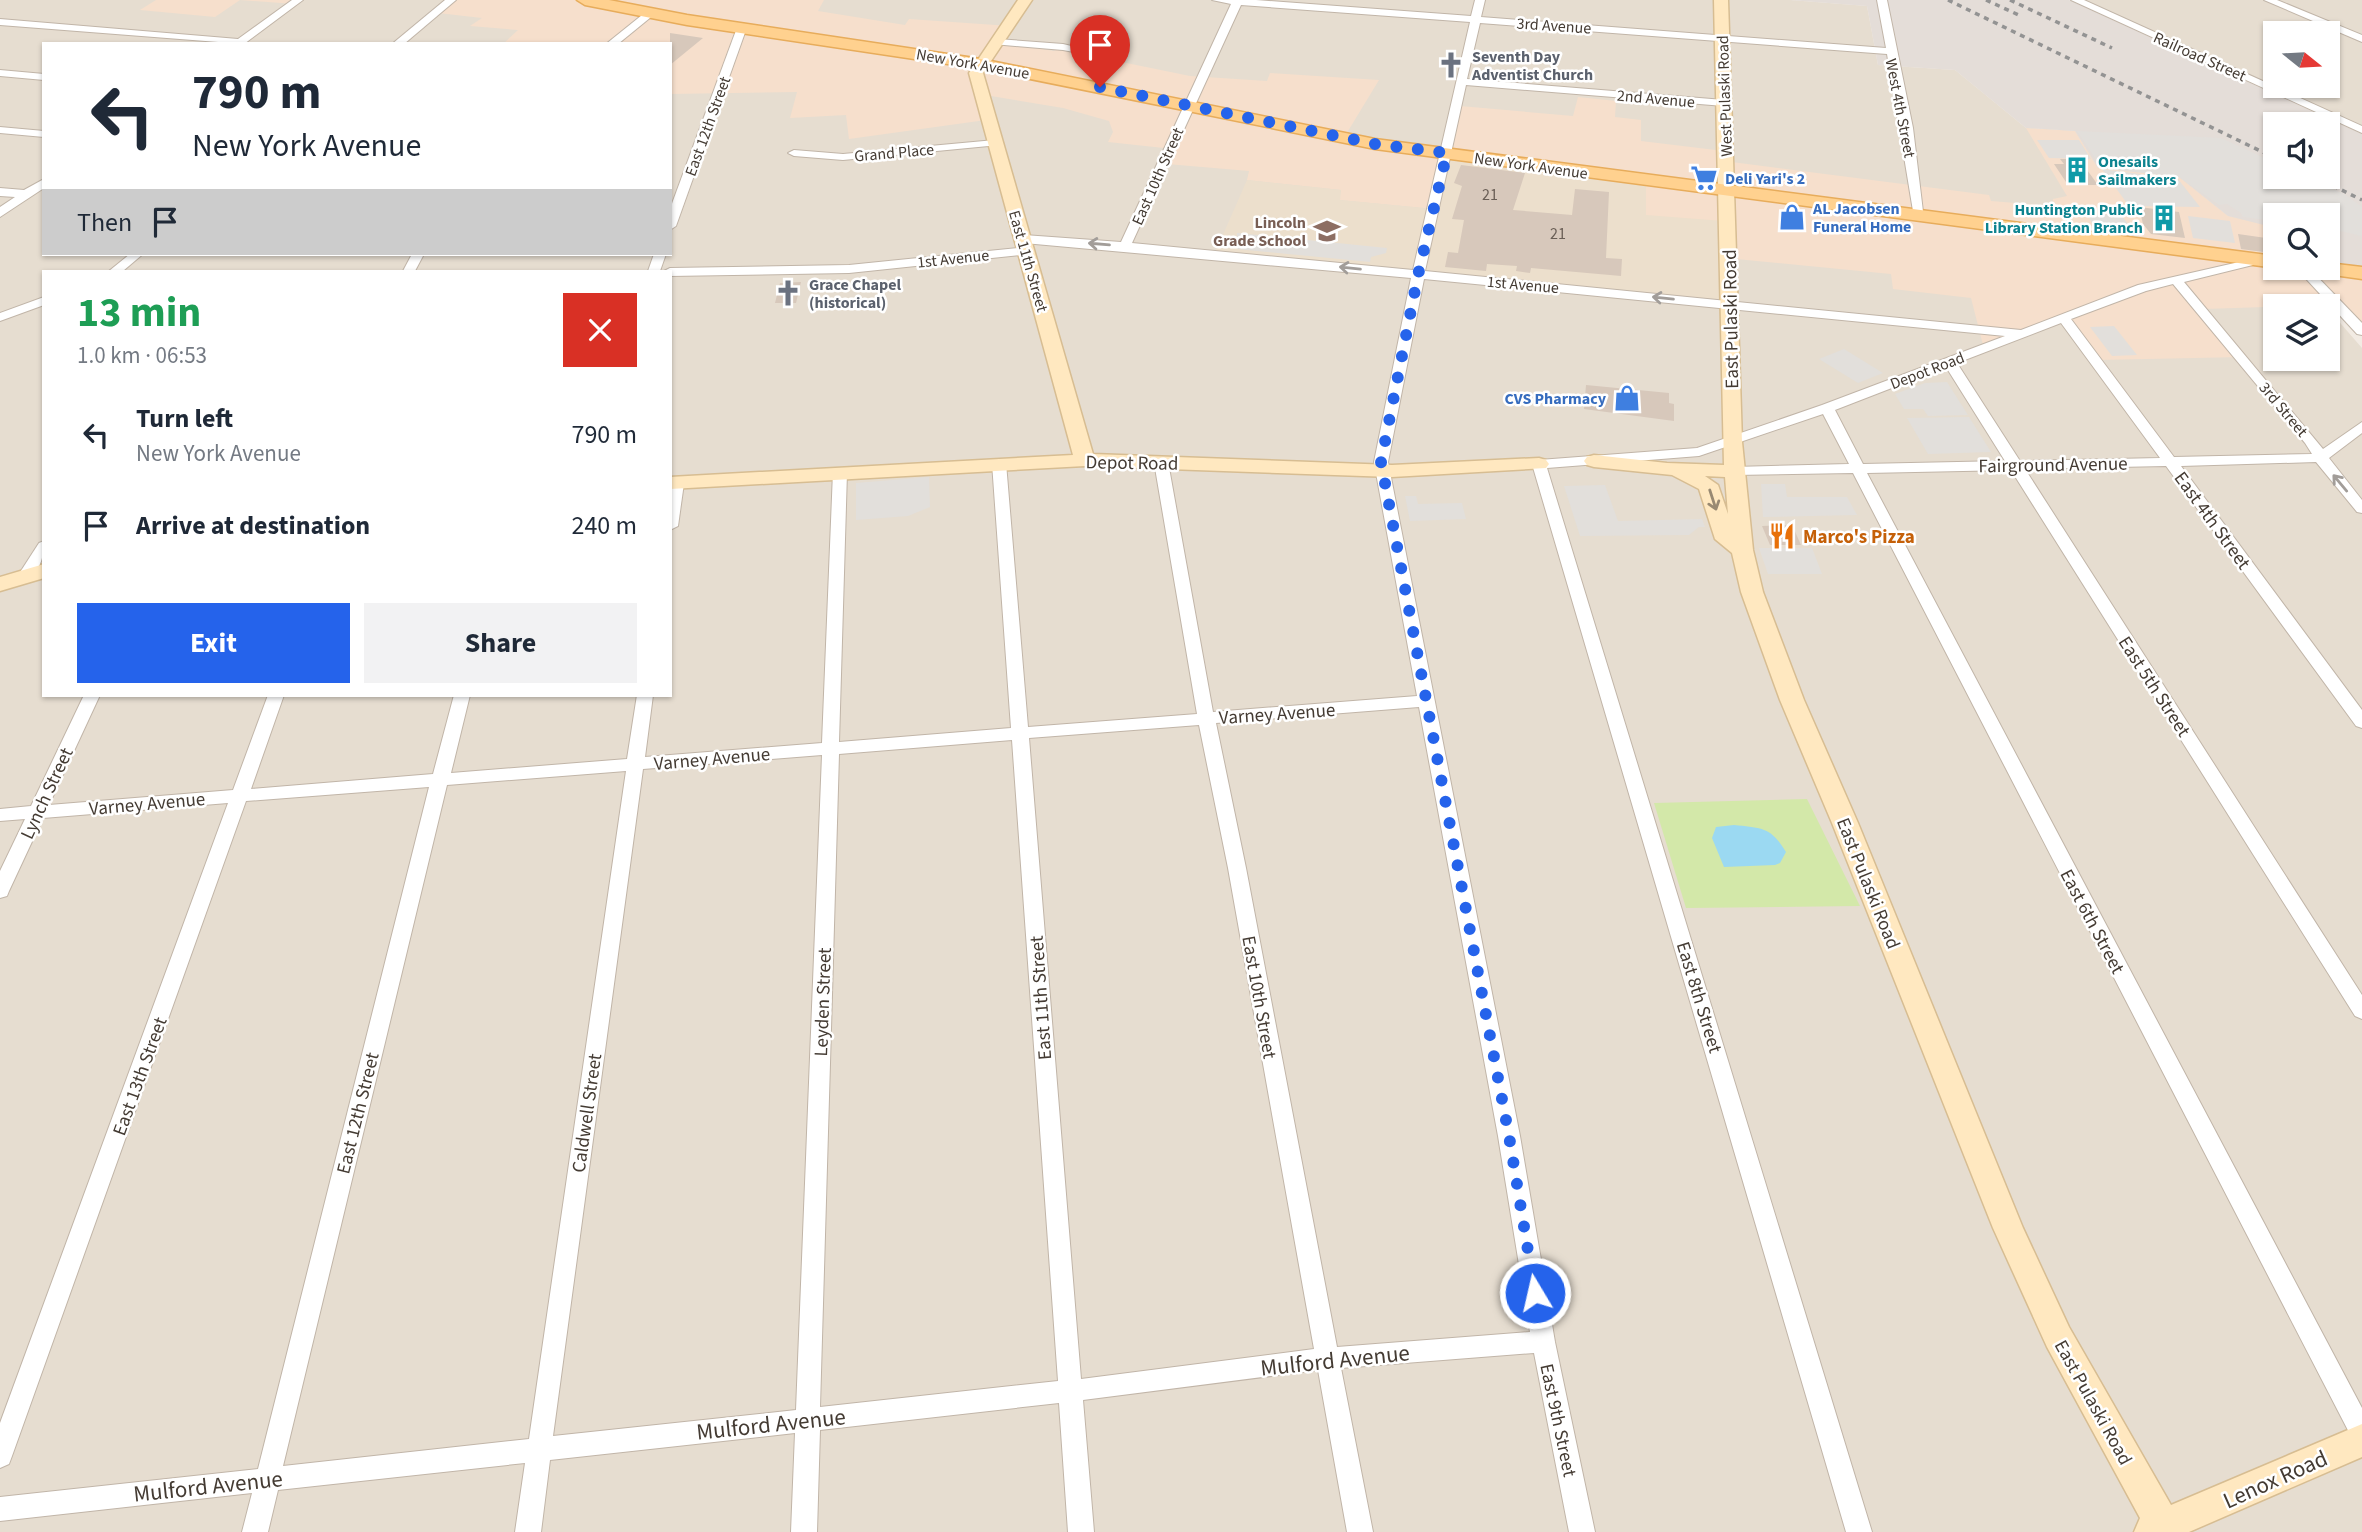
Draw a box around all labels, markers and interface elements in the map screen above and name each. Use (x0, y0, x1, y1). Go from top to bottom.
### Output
street label: 3rd Avenue (1516, 12, 1592, 40)
pin (1070, 15, 1130, 87)
north arrow (2263, 21, 2340, 98)
map controls (2263, 21, 2340, 371)
icon: arrive (1081, 26, 1119, 64)
street label: Railroad Street (2150, 27, 2250, 87)
street label: West Pulaski Road (1712, 35, 1738, 157)
street label: New York Avenue (914, 43, 1031, 85)
place label: Seventh Day Adventist Church (1471, 46, 1593, 86)
church icon: Seventh Day Adventist Church (1436, 50, 1466, 80)
street label: West 4th Street (1880, 57, 1921, 160)
text: 790 m (192, 58, 321, 128)
icon: left (77, 70, 168, 161)
street label: East 12th Street (680, 73, 736, 179)
street label: 2nd Avenue (1616, 85, 1696, 113)
button: sound (2263, 112, 2340, 189)
text: New York Avenue (192, 123, 421, 169)
street label: East 10th Street (1127, 124, 1190, 229)
street label: Grand Place (853, 139, 935, 167)
street label: New York Avenue (1473, 147, 1589, 185)
place label: Onesails Sailmakers (2098, 151, 2176, 191)
building icon: Onesails Sailmakers (2062, 155, 2092, 185)
supermarket icon: Deli Yari's 2 (1689, 163, 1719, 193)
place label: Deli Yari's 2 (1725, 168, 1805, 190)
house number: 21 (1482, 184, 1498, 206)
place label: AL Jacobsen Funeral Home (1812, 198, 1911, 238)
place label: Huntington Public Library Station Branch (1985, 199, 2144, 239)
shop icon: AL Jacobsen Funeral Home (1777, 202, 1807, 232)
icon: arrive (146, 203, 184, 241)
building icon: Huntington Public Library Station Branch (2149, 203, 2179, 233)
button: search (2263, 203, 2340, 280)
text: Then (77, 204, 132, 241)
street label: East 11th Street (1003, 208, 1053, 315)
place label: Lincoln Grade School (1213, 212, 1306, 252)
school or university icon: Lincoln Grade School (1312, 216, 1342, 246)
house number: 21 (1550, 223, 1566, 245)
one-way arrow (1089, 237, 1111, 250)
street label: 1st Avenue (916, 244, 990, 274)
street label: East Pulaski Road (1717, 249, 1746, 389)
one-way arrow (1340, 261, 1362, 274)
street label: 1st Avenue (1486, 271, 1560, 299)
place label: Grace Chapel (historical) (809, 274, 901, 314)
church icon: Grace Chapel (historical) (773, 278, 803, 308)
text: 13 min (77, 283, 201, 343)
one-way arrow (1652, 291, 1675, 304)
button: close (563, 293, 637, 367)
button: layers (2263, 294, 2340, 371)
text: 1.0 km · 06:53 (77, 339, 207, 372)
street label: Depot Road (1887, 347, 1968, 395)
street label: 3rd Street (2254, 377, 2313, 442)
shop icon: CVS Pharmacy (1612, 383, 1642, 413)
place label: CVS Pharmacy (1505, 388, 1607, 410)
text: Turn left (136, 400, 233, 437)
icon: left (77, 416, 115, 454)
text: 790 m (571, 416, 637, 453)
text: New York Avenue (136, 437, 301, 470)
street label: Depot Road (1085, 449, 1179, 478)
street label: Fairground Avenue (1978, 451, 2128, 480)
street label: East 4th Street (2167, 466, 2257, 576)
one-way arrow (2333, 475, 2348, 493)
one-way arrow (1708, 489, 1721, 511)
icon: arrive (77, 507, 115, 545)
text: Arrive at destination (136, 507, 370, 544)
text: 240 m (571, 507, 637, 544)
restaurant icon: Marco's Pizza (1767, 521, 1797, 551)
place label: Marco's Pizza (1803, 524, 1915, 551)
button: Exit (77, 603, 350, 683)
button: Share (364, 603, 637, 683)
street label: East 5th Street (2111, 631, 2197, 743)
street label: Varney Avenue (1218, 697, 1336, 732)
street label: Varney Avenue (653, 741, 771, 778)
street label: Lynch Street (14, 743, 81, 844)
street label: Varney Avenue (88, 786, 206, 823)
street label: East Pulaski Road (1829, 814, 1906, 953)
street label: East 6th Street (2053, 865, 2131, 979)
street label: East 11th Street (1024, 934, 1059, 1061)
street label: East 10th Street (1234, 934, 1283, 1061)
street label: East 8th Street (1669, 939, 1728, 1057)
street label: Leyden Street (808, 946, 839, 1057)
street label: East 13th Street (106, 1013, 175, 1140)
street label: East 12th Street (330, 1049, 387, 1177)
street label: Caldwell Street (566, 1051, 609, 1174)
position arrow (1498, 1256, 1572, 1330)
street label: East Pulaski Road (2047, 1335, 2138, 1470)
street label: Mulford Avenue (1259, 1336, 1411, 1385)
street label: East 9th Street (1532, 1361, 1583, 1480)
street label: Mulford Avenue (695, 1400, 847, 1449)
street label: Lenox Road (2218, 1442, 2333, 1517)
street label: Mulford Avenue (132, 1462, 284, 1511)

